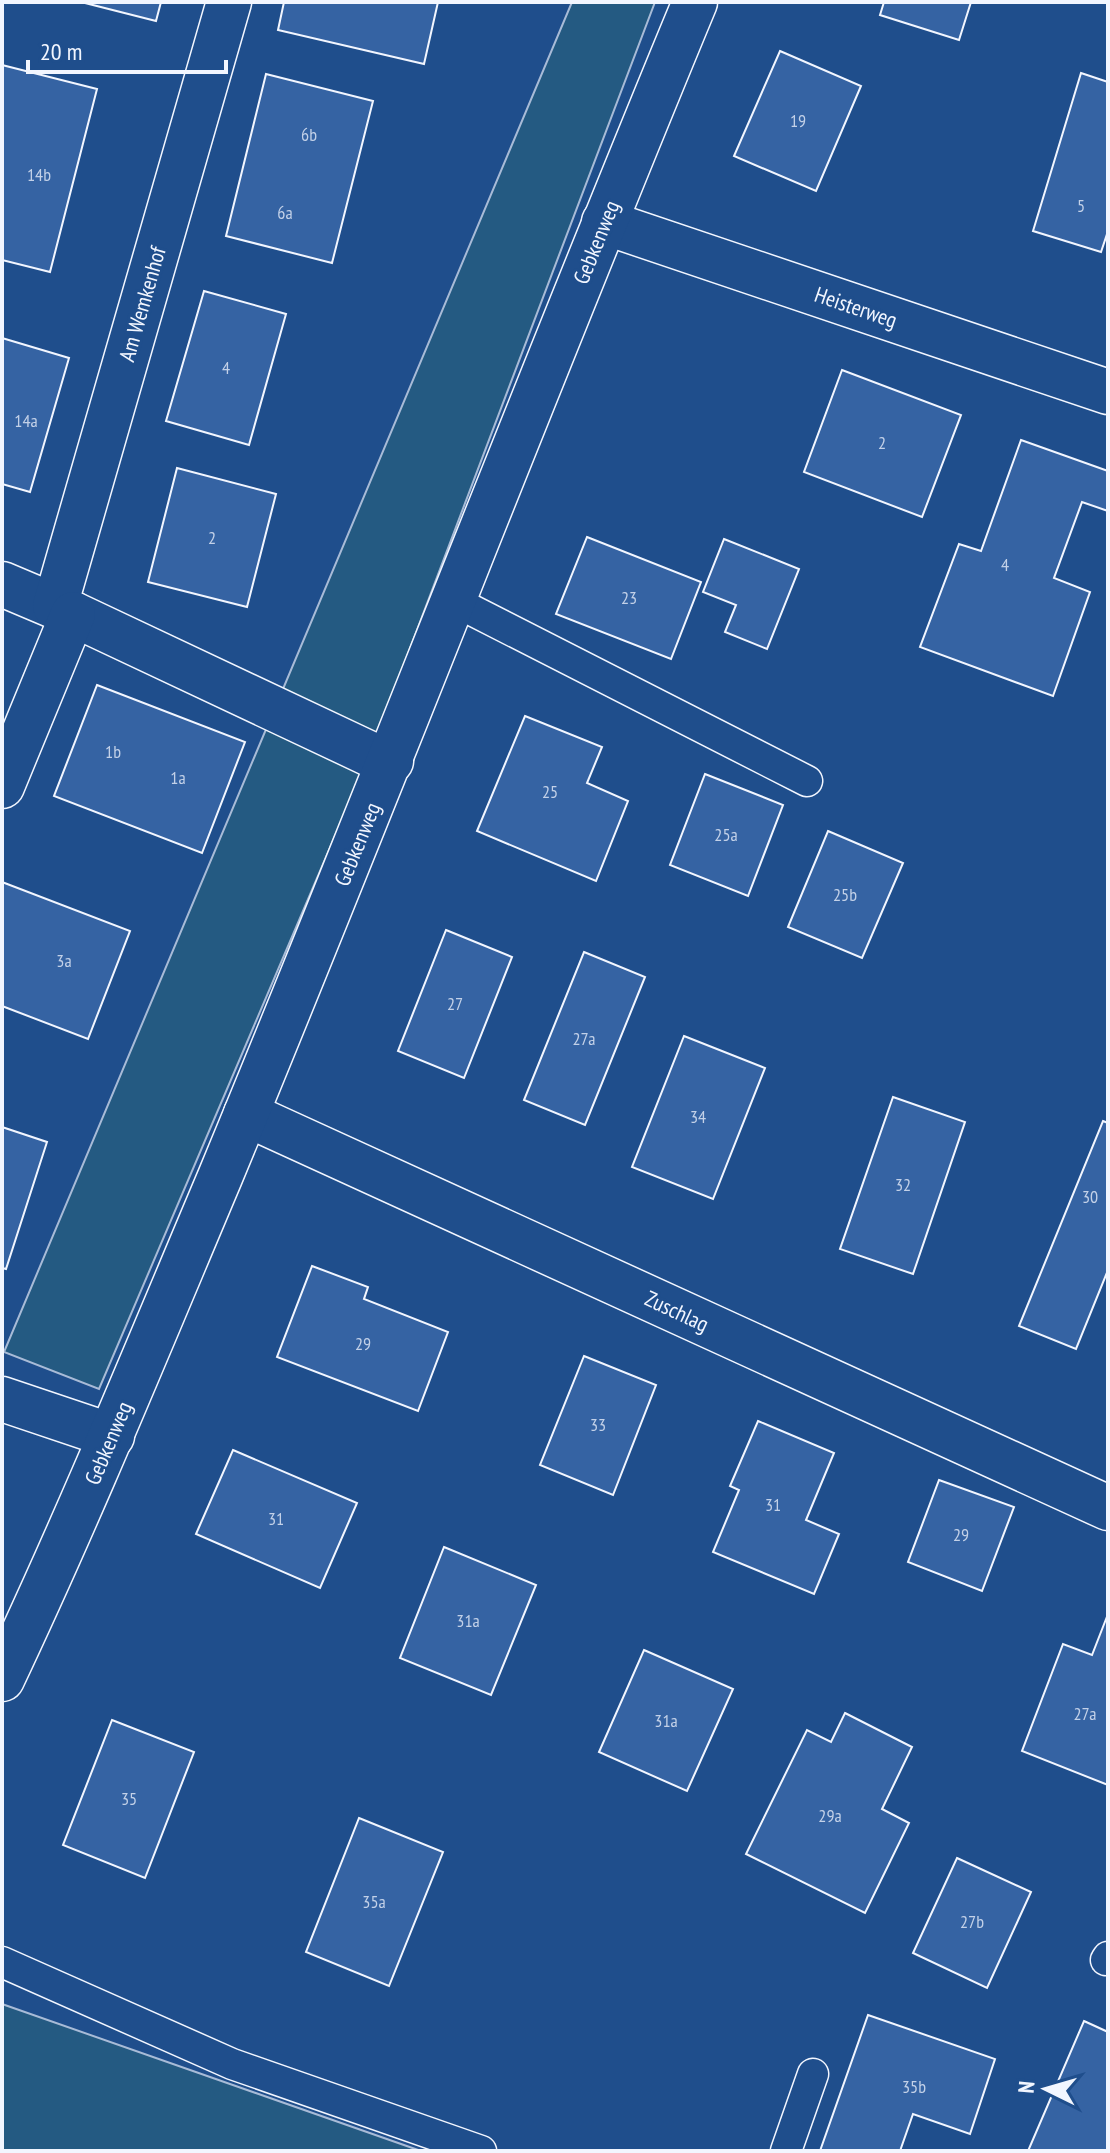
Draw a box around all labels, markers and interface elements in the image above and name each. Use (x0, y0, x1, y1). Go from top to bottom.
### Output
scale bar (28, 24, 226, 74)
text: 20 m (40, 36, 82, 67)
house number: 19 (790, 109, 806, 132)
house number: 6b (301, 123, 317, 146)
house number: 14b (27, 163, 51, 186)
house number: 5 (1077, 194, 1085, 217)
street label: Gebkenweg (567, 196, 625, 288)
house number: 6a (277, 201, 293, 224)
street label: Am Wemkenhof (112, 242, 172, 365)
street label: Heisterweg (811, 280, 901, 334)
house number: 4 (222, 356, 230, 379)
house number: 14a (14, 409, 38, 432)
house number: 2 (878, 431, 886, 454)
house number: 2 (208, 526, 216, 549)
house number: 4 (1001, 553, 1009, 576)
house number: 23 (621, 586, 637, 609)
house number: 1b (105, 740, 121, 763)
house number: 1a (170, 766, 186, 789)
house number: 25 (542, 780, 558, 803)
street label: Gebkenweg (328, 798, 386, 890)
house number: 25a (714, 823, 738, 846)
house number: 25b (833, 883, 857, 906)
house number: 3a (56, 949, 72, 972)
house number: 27 (447, 992, 463, 1015)
house number: 27a (572, 1027, 596, 1050)
house number: 34 (690, 1105, 706, 1128)
house number: 32 (895, 1173, 911, 1196)
house number: 30 (1082, 1185, 1098, 1208)
street label: Zuschlag (641, 1284, 713, 1338)
house number: 29 (355, 1332, 371, 1355)
street label: Gebkenweg (78, 1397, 138, 1489)
house number: 33 (590, 1413, 606, 1436)
house number: 31 (765, 1493, 781, 1516)
house number: 31 (268, 1507, 284, 1530)
house number: 29 (953, 1523, 969, 1546)
house number: 31a (456, 1609, 480, 1632)
house number: 27a (1073, 1702, 1097, 1725)
house number: 31a (654, 1709, 678, 1732)
house number: 35 (121, 1787, 137, 1810)
house number: 29a (818, 1804, 842, 1827)
house number: 35a (362, 1890, 386, 1913)
house number: 27b (960, 1910, 984, 1933)
north arrow (1006, 2049, 1086, 2129)
house number: 35b (902, 2075, 926, 2098)
text: N (1012, 2080, 1041, 2094)

